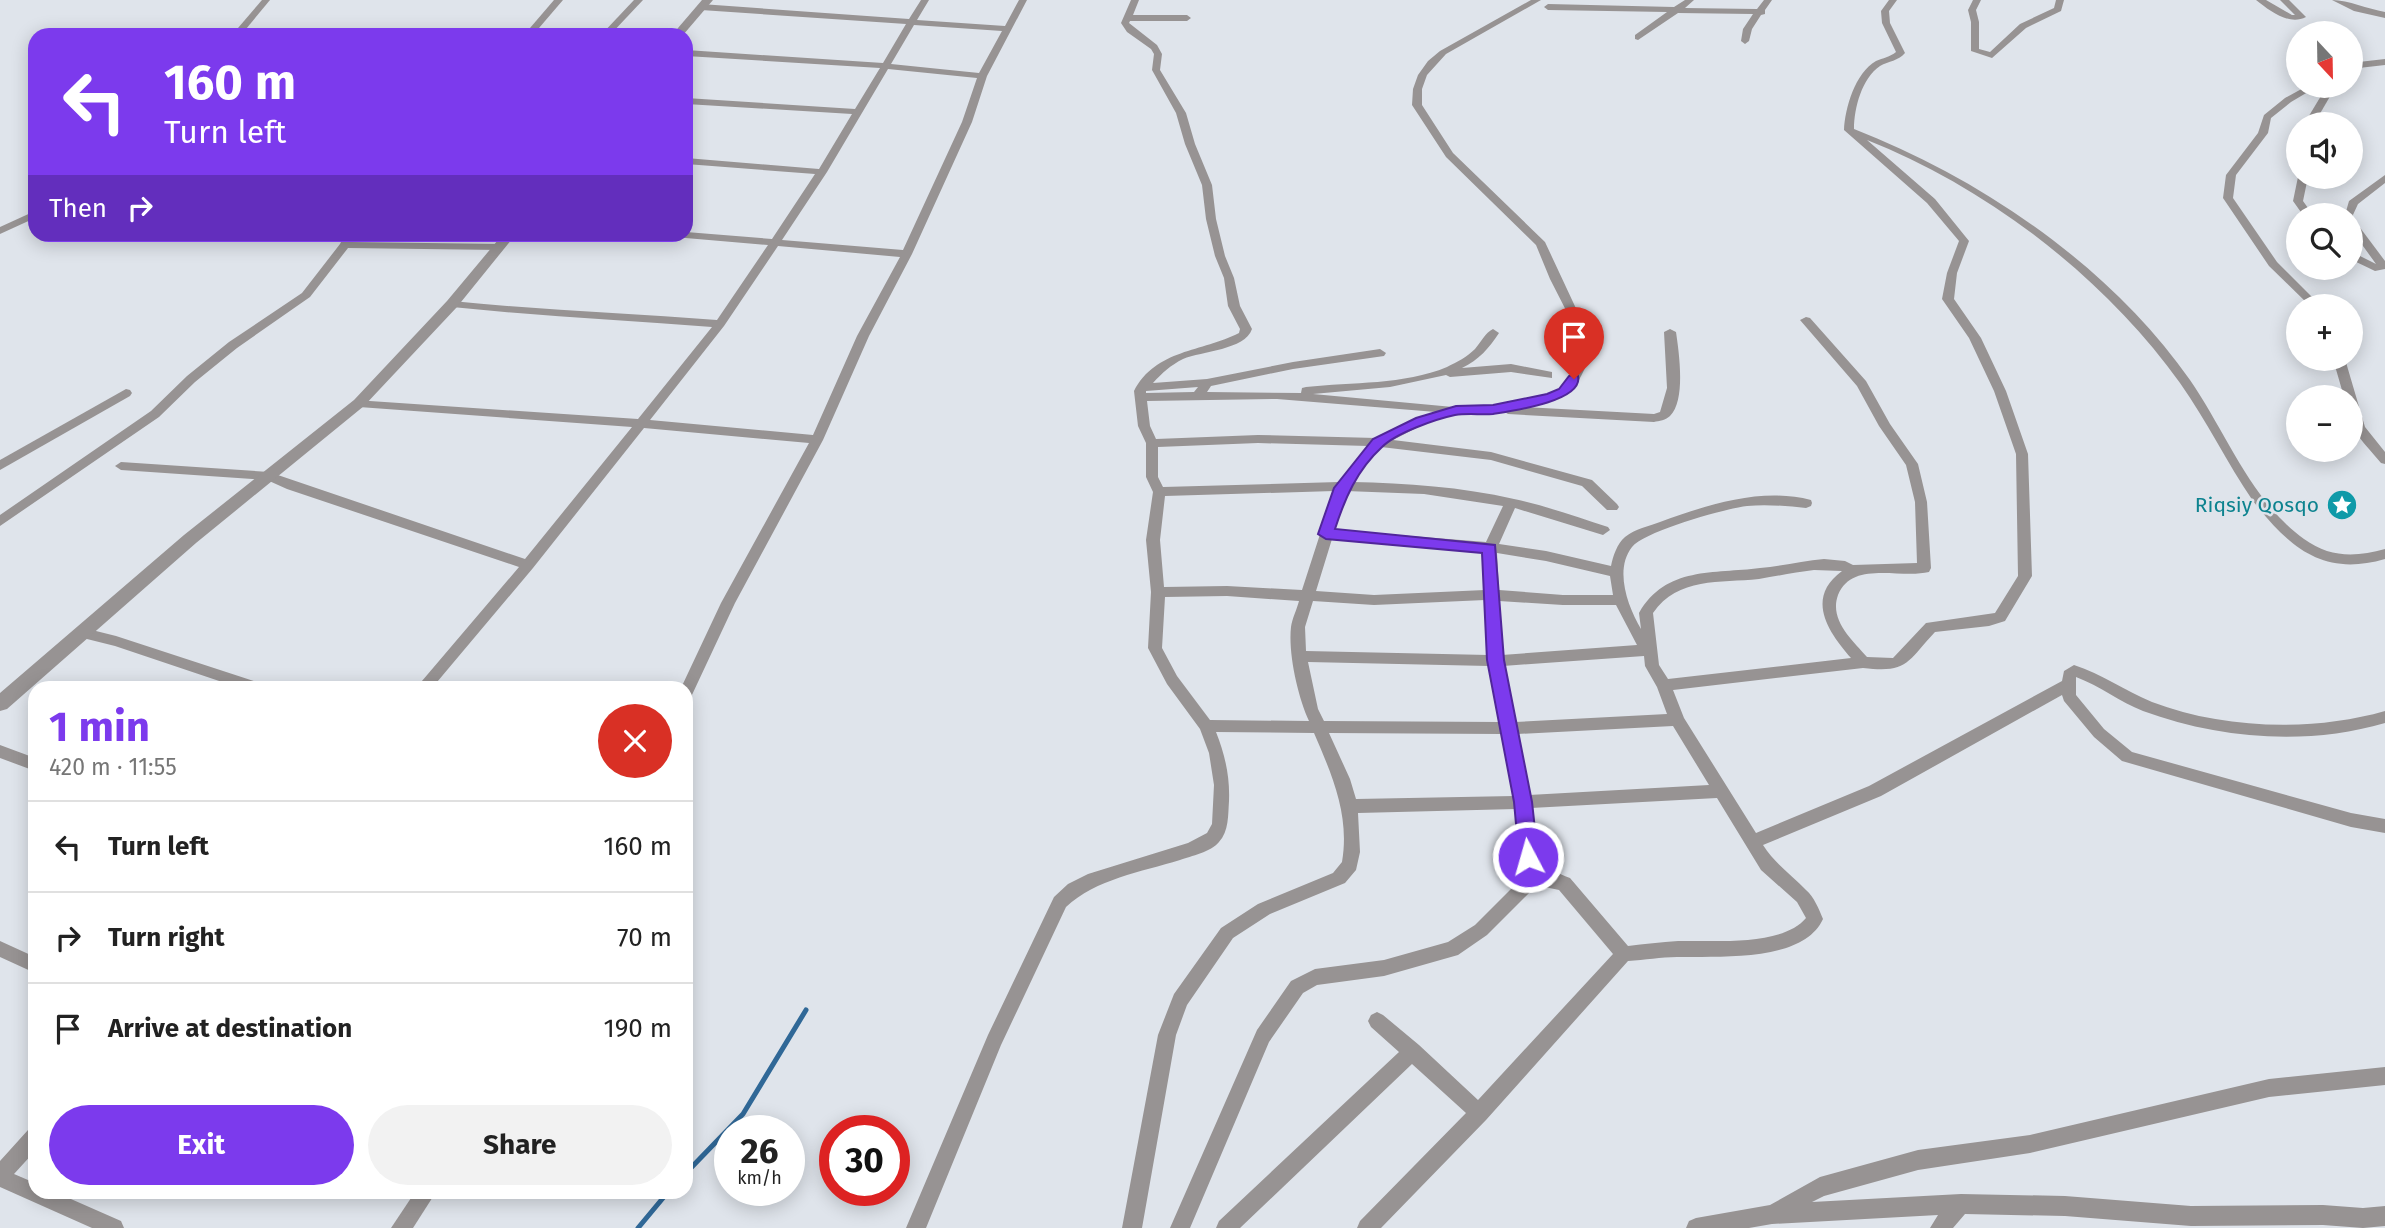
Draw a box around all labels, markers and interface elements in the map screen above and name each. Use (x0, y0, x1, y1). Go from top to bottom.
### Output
north arrow (2286, 21, 2362, 98)
map controls (2286, 21, 2363, 462)
text: 160 m (164, 53, 296, 112)
icon: left (49, 56, 140, 147)
button: sound (2286, 112, 2363, 189)
text: Turn left (164, 113, 286, 151)
icon: right (121, 189, 159, 227)
text: Then (49, 193, 107, 224)
button: search (2286, 203, 2363, 280)
button: + (2286, 294, 2363, 371)
pin (1544, 307, 1604, 379)
icon: arrive (1555, 318, 1593, 356)
button: − (2286, 385, 2363, 462)
place icon: Riqsiy Qosqo (2325, 488, 2359, 522)
place label: Riqsiy Qosqo (2195, 492, 2319, 518)
text: 1 min (49, 702, 150, 752)
button: close (598, 704, 672, 778)
text: 420 m · 11:55 (49, 753, 177, 781)
position arrow (1491, 820, 1565, 894)
icon: left (49, 828, 87, 866)
text: Turn left (108, 831, 209, 862)
text: 160 m (603, 831, 672, 862)
icon: right (49, 919, 87, 957)
text: Turn right (108, 922, 225, 953)
text: 70 m (617, 922, 672, 953)
icon: arrive (49, 1010, 87, 1048)
text: Arrive at destination (108, 1013, 352, 1044)
text: 190 m (603, 1013, 672, 1044)
button: Exit (49, 1105, 354, 1185)
button: Share (368, 1105, 672, 1185)
speed limit sign: 30 (819, 1115, 910, 1206)
text: 26 (741, 1130, 778, 1172)
text: km/h (737, 1167, 782, 1189)

